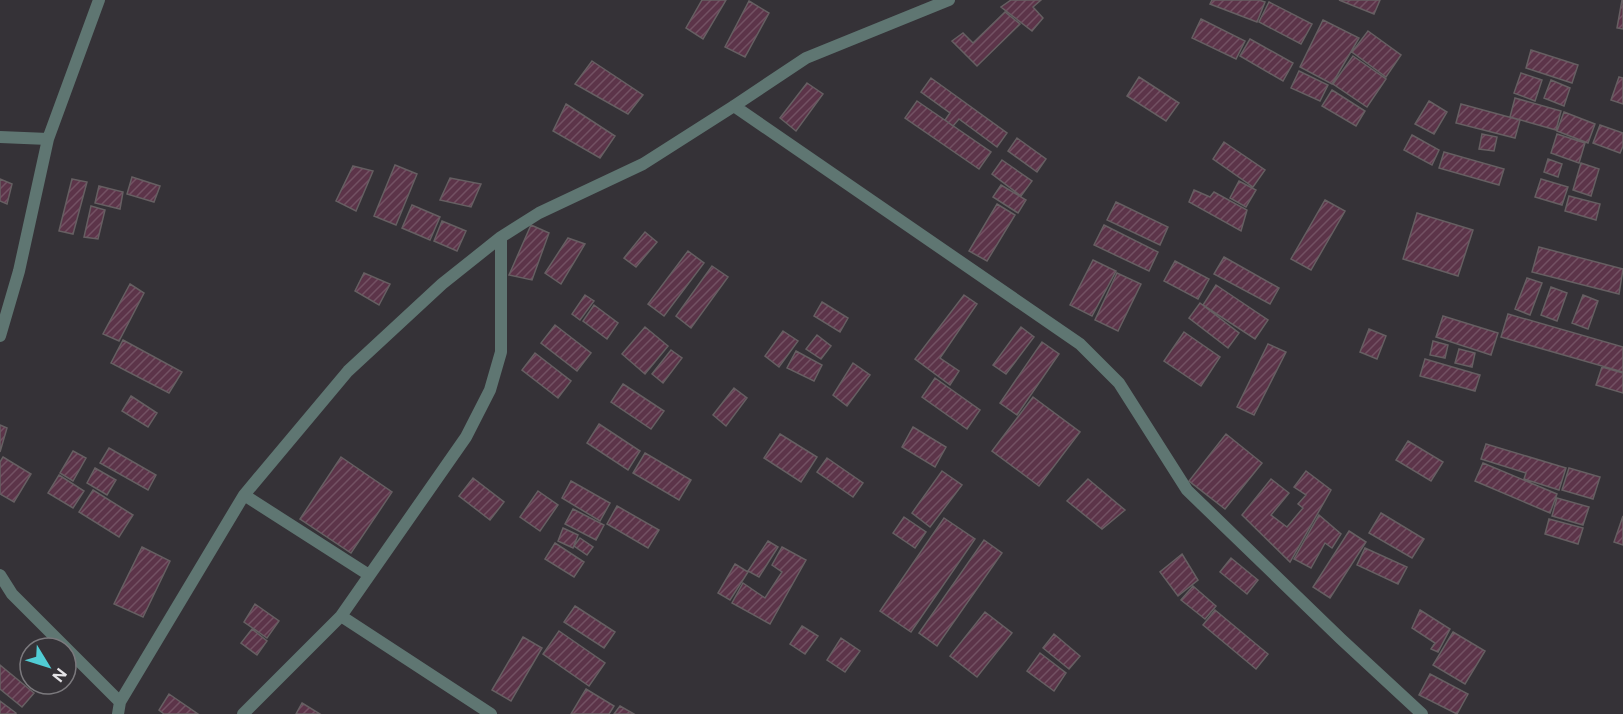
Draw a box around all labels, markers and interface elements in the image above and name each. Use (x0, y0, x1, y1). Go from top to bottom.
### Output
north arrow (18, 636, 78, 696)
text: N (48, 664, 71, 686)

